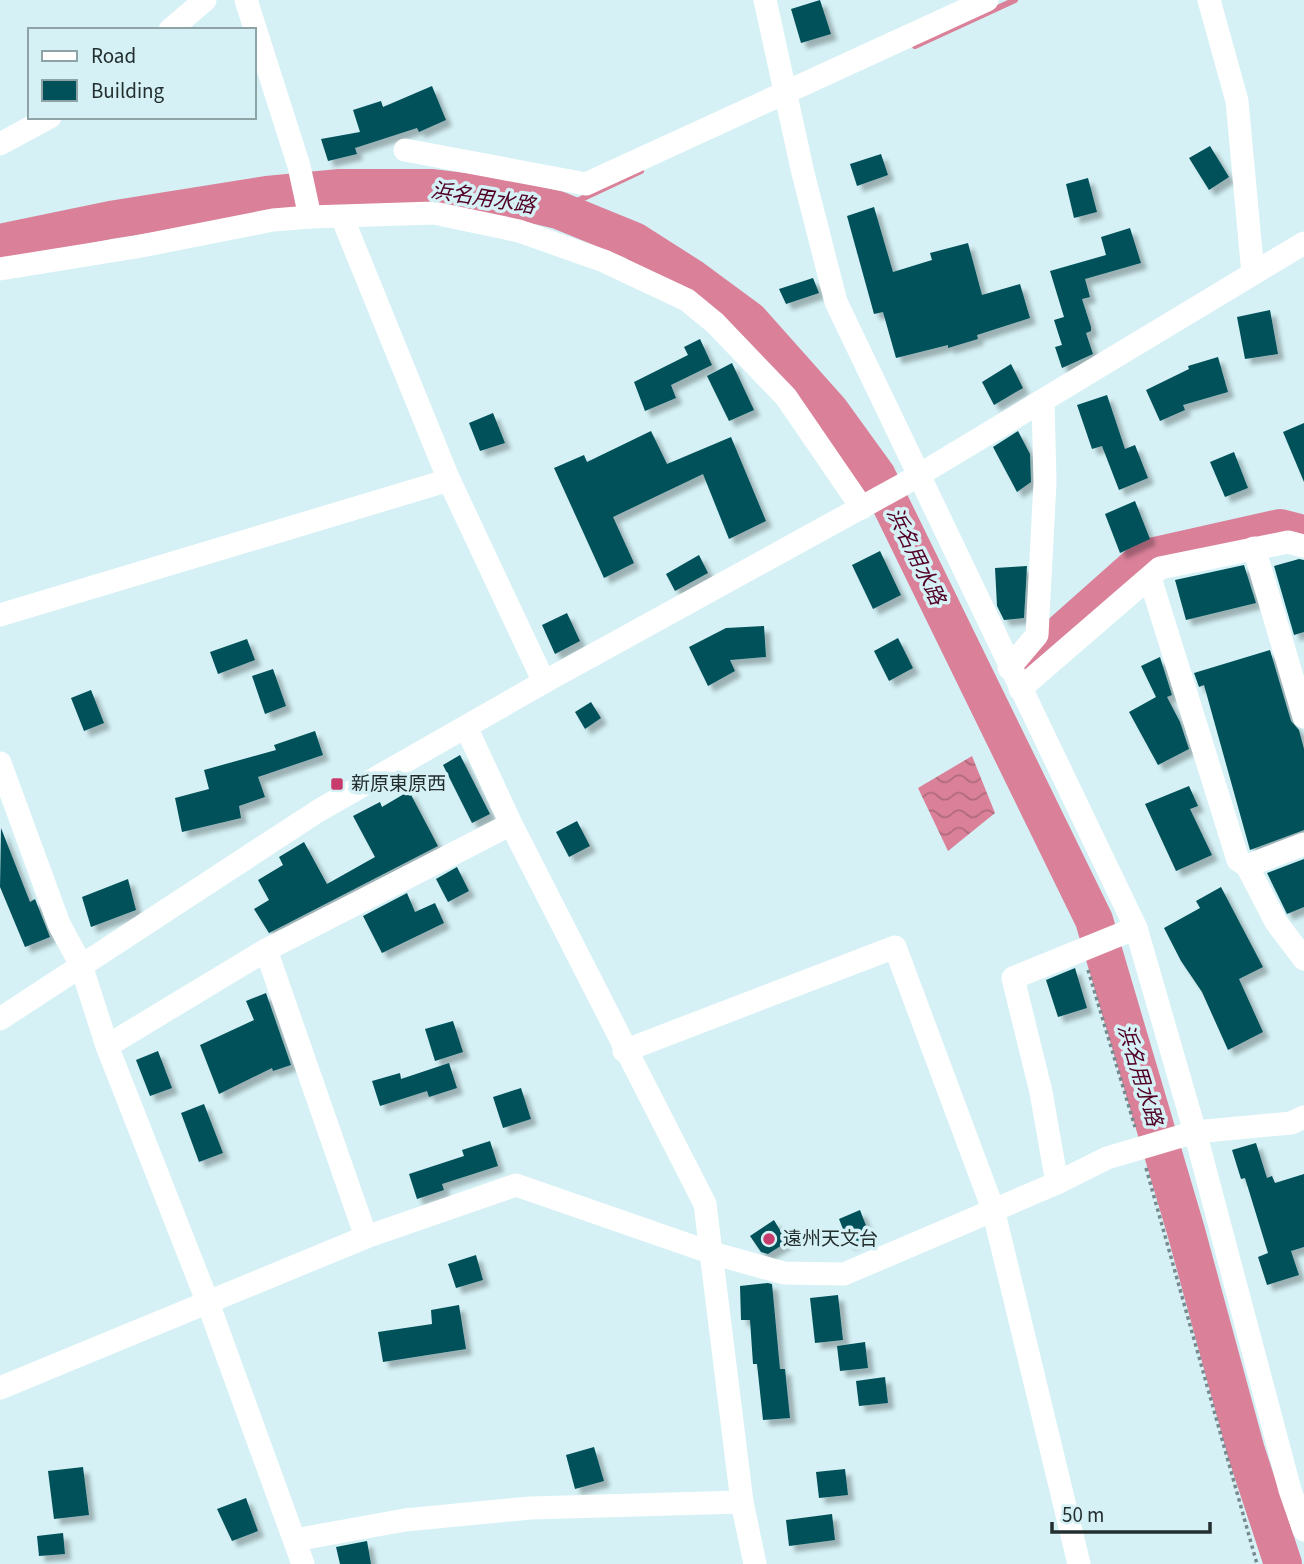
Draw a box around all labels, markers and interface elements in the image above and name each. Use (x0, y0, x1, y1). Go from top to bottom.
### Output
legend (28, 28, 256, 119)
text: Road (91, 41, 136, 71)
text: Building (91, 76, 165, 106)
water label: 浜名用水路 (429, 175, 539, 221)
water label: 浜名用水路 (880, 502, 953, 612)
place label: 新原東原西 (351, 771, 446, 798)
marker: 新原東原西 (329, 776, 345, 792)
water label: 浜名用水路 (1110, 1020, 1170, 1132)
place label: 遠州天文台 (783, 1226, 878, 1253)
marker: 遠州天文台 (761, 1231, 777, 1247)
scale bar (1052, 1490, 1210, 1534)
text: 50 m (1062, 1500, 1104, 1530)

